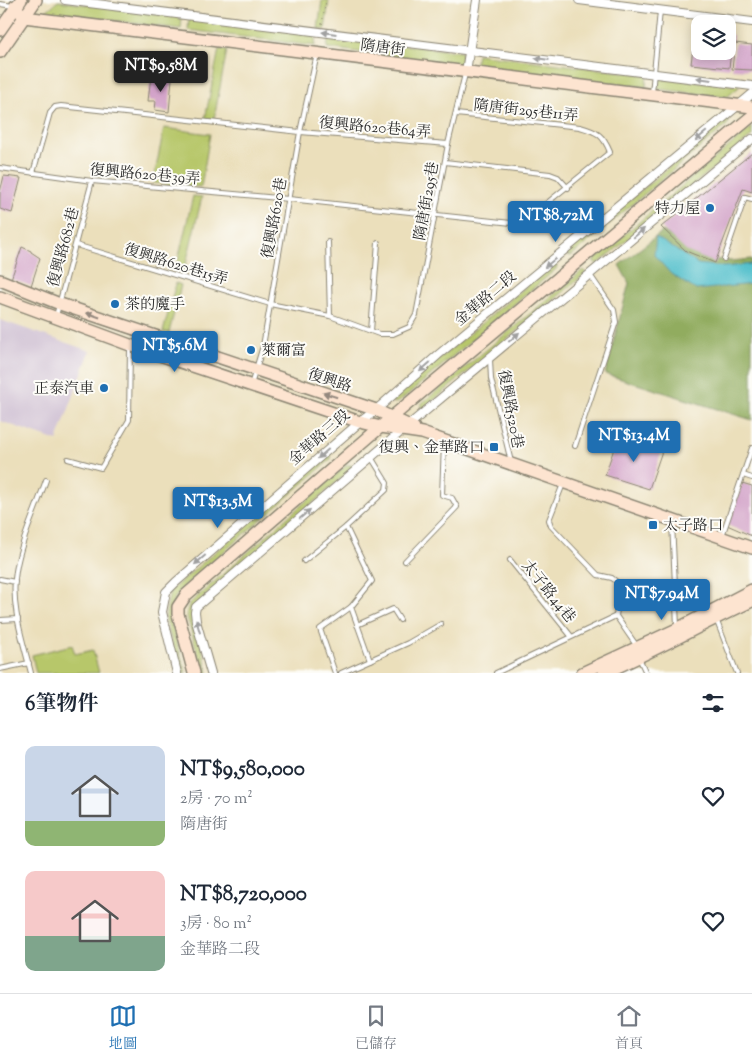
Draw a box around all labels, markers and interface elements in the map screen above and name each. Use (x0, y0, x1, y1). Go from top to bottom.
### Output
map controls (691, 15, 736, 60)
button: layers (691, 15, 736, 60)
one-way arrow (321, 29, 337, 37)
street label: 隋唐街 (359, 35, 406, 62)
pin: NT$9.58M (109, 51, 213, 93)
text: NT$9.58M (125, 55, 197, 78)
one-way arrow (534, 55, 550, 63)
one-way arrow (695, 75, 711, 83)
street label: 隋唐街295巷11弄 (473, 96, 579, 127)
street label: 復興路620巷64弄 (318, 113, 432, 144)
one-way arrow (695, 130, 707, 141)
street label: 復興路620巷39弄 (89, 160, 201, 191)
street label: 隋唐街295巷 (410, 160, 445, 242)
street label: 復興路620巷 (258, 176, 293, 261)
place label: 特力屋 (655, 199, 700, 220)
pin: NT$8.72M (504, 200, 608, 243)
marker: 特力屋 (704, 202, 716, 214)
street label: 復興路682巷 (44, 205, 85, 290)
text: NT$8.72M (519, 205, 593, 228)
one-way arrow (632, 228, 645, 239)
street label: 復興路620巷15弄 (121, 240, 230, 291)
one-way arrow (544, 258, 557, 269)
street label: 金華路二段 (450, 267, 521, 331)
place label: 茶的魔手 (125, 295, 185, 316)
marker: 茶的魔手 (109, 298, 121, 310)
one-way arrow (85, 311, 100, 319)
pin: NT$5.6M (129, 330, 221, 373)
one-way arrow (508, 332, 521, 343)
text: NT$5.6M (143, 335, 207, 358)
place label: 萊爾富 (261, 341, 306, 362)
marker: 萊爾富 (245, 344, 257, 356)
one-way arrow (419, 361, 431, 372)
street label: 復興路 (305, 364, 354, 398)
street label: 復興路520巷 (492, 368, 527, 451)
place label: 正泰汽車 (34, 379, 94, 400)
marker: 正泰汽車 (98, 382, 110, 394)
one-way arrow (322, 391, 337, 398)
street label: 金華路三段 (285, 406, 355, 471)
pin: NT$13.4M (582, 420, 686, 463)
text: NT$13.4M (598, 425, 670, 448)
place label: 復興、金華路口 (379, 438, 484, 459)
marker: 復興、金華路口 (488, 441, 500, 453)
one-way arrow (316, 448, 329, 459)
pin: NT$13.5M (166, 486, 270, 529)
text: NT$13.5M (184, 491, 252, 514)
one-way arrow (298, 508, 310, 520)
place label: 太子路口 (663, 516, 723, 537)
marker: 太子路口 (647, 519, 659, 531)
one-way arrow (194, 555, 207, 566)
street label: 太子路44巷 (516, 556, 580, 628)
pin: NT$7.94M (610, 578, 714, 621)
text: NT$7.94M (625, 583, 699, 606)
one-way arrow (193, 619, 201, 634)
icon: filters (699, 689, 727, 717)
text: 6筆物件 (25, 690, 98, 720)
text: NT$9,580,000 (180, 755, 305, 785)
icon: home (65, 766, 125, 826)
icon: heart (699, 782, 727, 810)
text: 2房 · 70 m² (180, 788, 253, 811)
text: 隋唐街 (180, 814, 228, 837)
text: NT$8,720,000 (180, 880, 307, 910)
icon: home (65, 891, 125, 951)
icon: heart (699, 907, 727, 935)
text: 3房 · 80 m² (180, 913, 252, 936)
text: 金華路二段 (180, 939, 260, 962)
tab: 地圖 (109, 1002, 137, 1055)
tab: 已儲存 (355, 1002, 397, 1055)
tab: 首頁 (615, 1002, 643, 1055)

